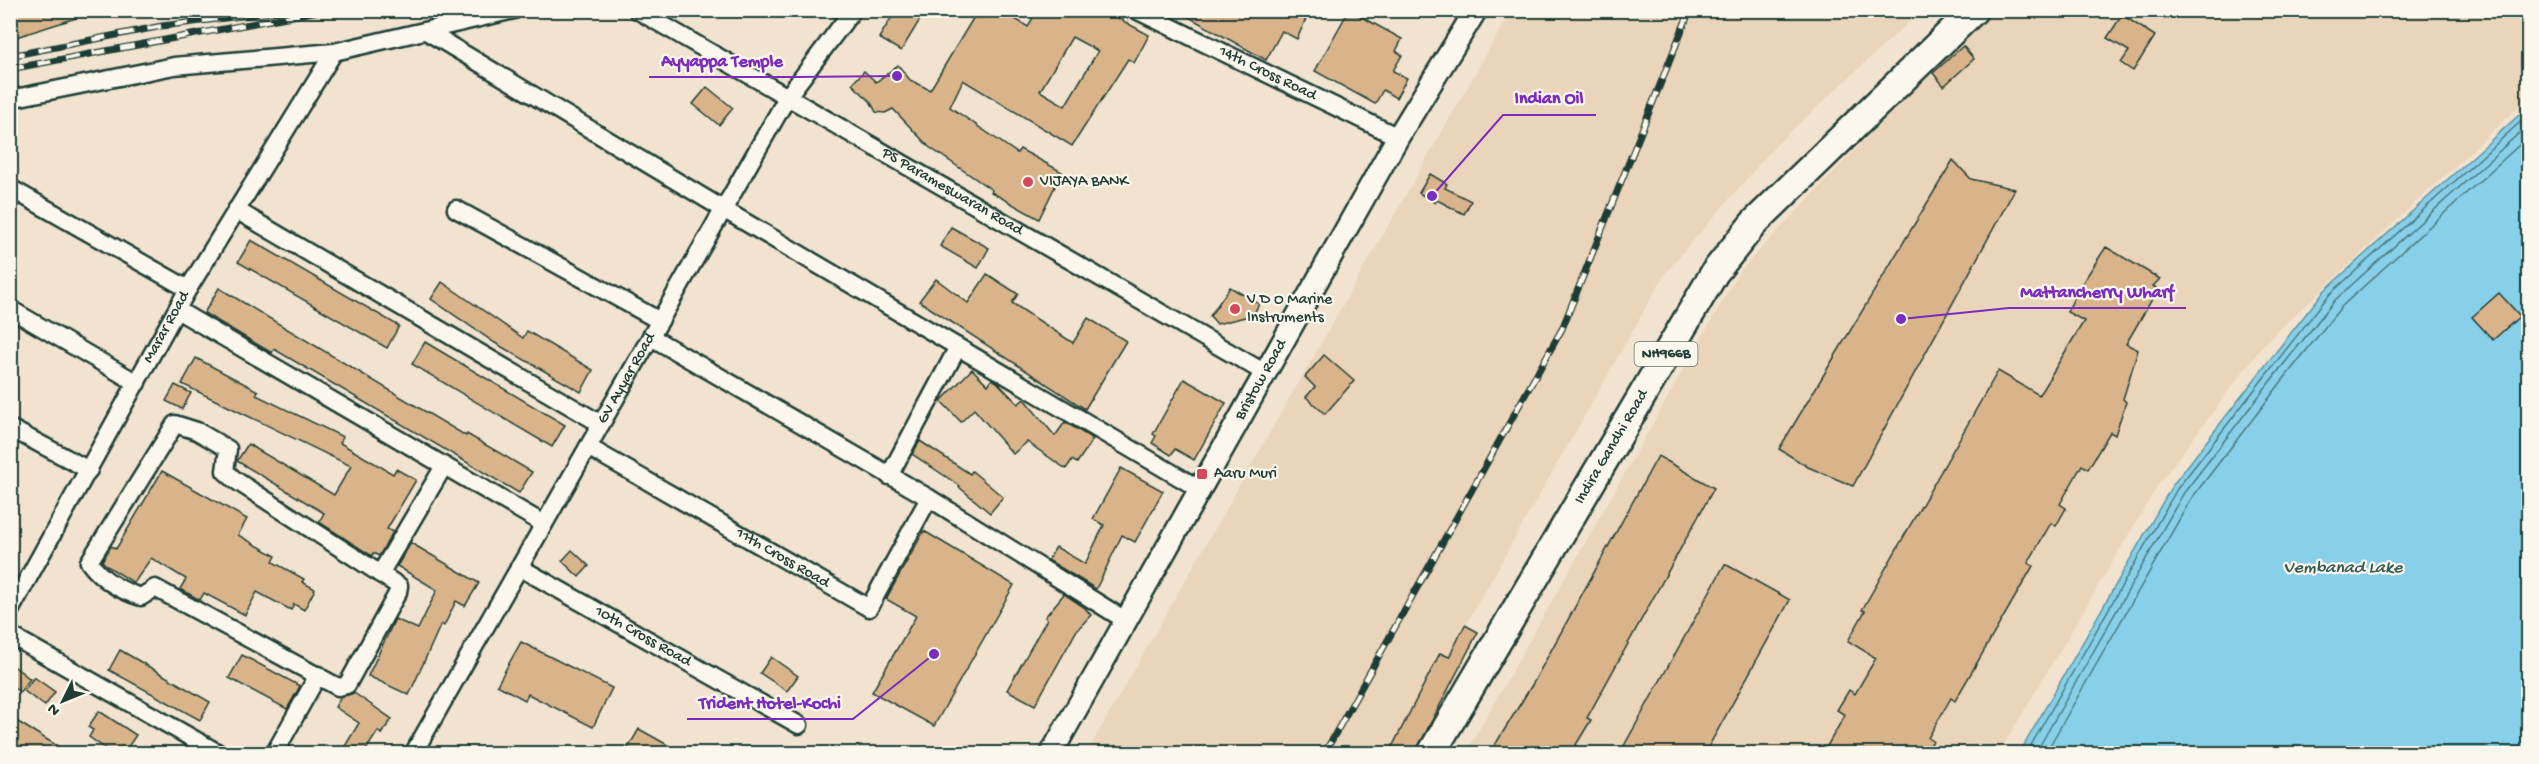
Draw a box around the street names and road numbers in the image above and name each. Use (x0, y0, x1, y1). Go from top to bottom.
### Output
street label: 14th Cross Road (1215, 42, 1321, 106)
street label: PS Parameswaran Road (877, 143, 1028, 241)
street label: Marar Road (139, 287, 195, 367)
street label: GV Ayyar Road (594, 329, 661, 427)
street label: Bristow Road (1231, 335, 1292, 424)
road number: NH966B (1634, 342, 1698, 366)
street label: Indira Gandhi Road (1571, 385, 1654, 508)
street label: 11th Cross Road (731, 524, 834, 594)
street label: 10th Cross Road (590, 602, 696, 672)

